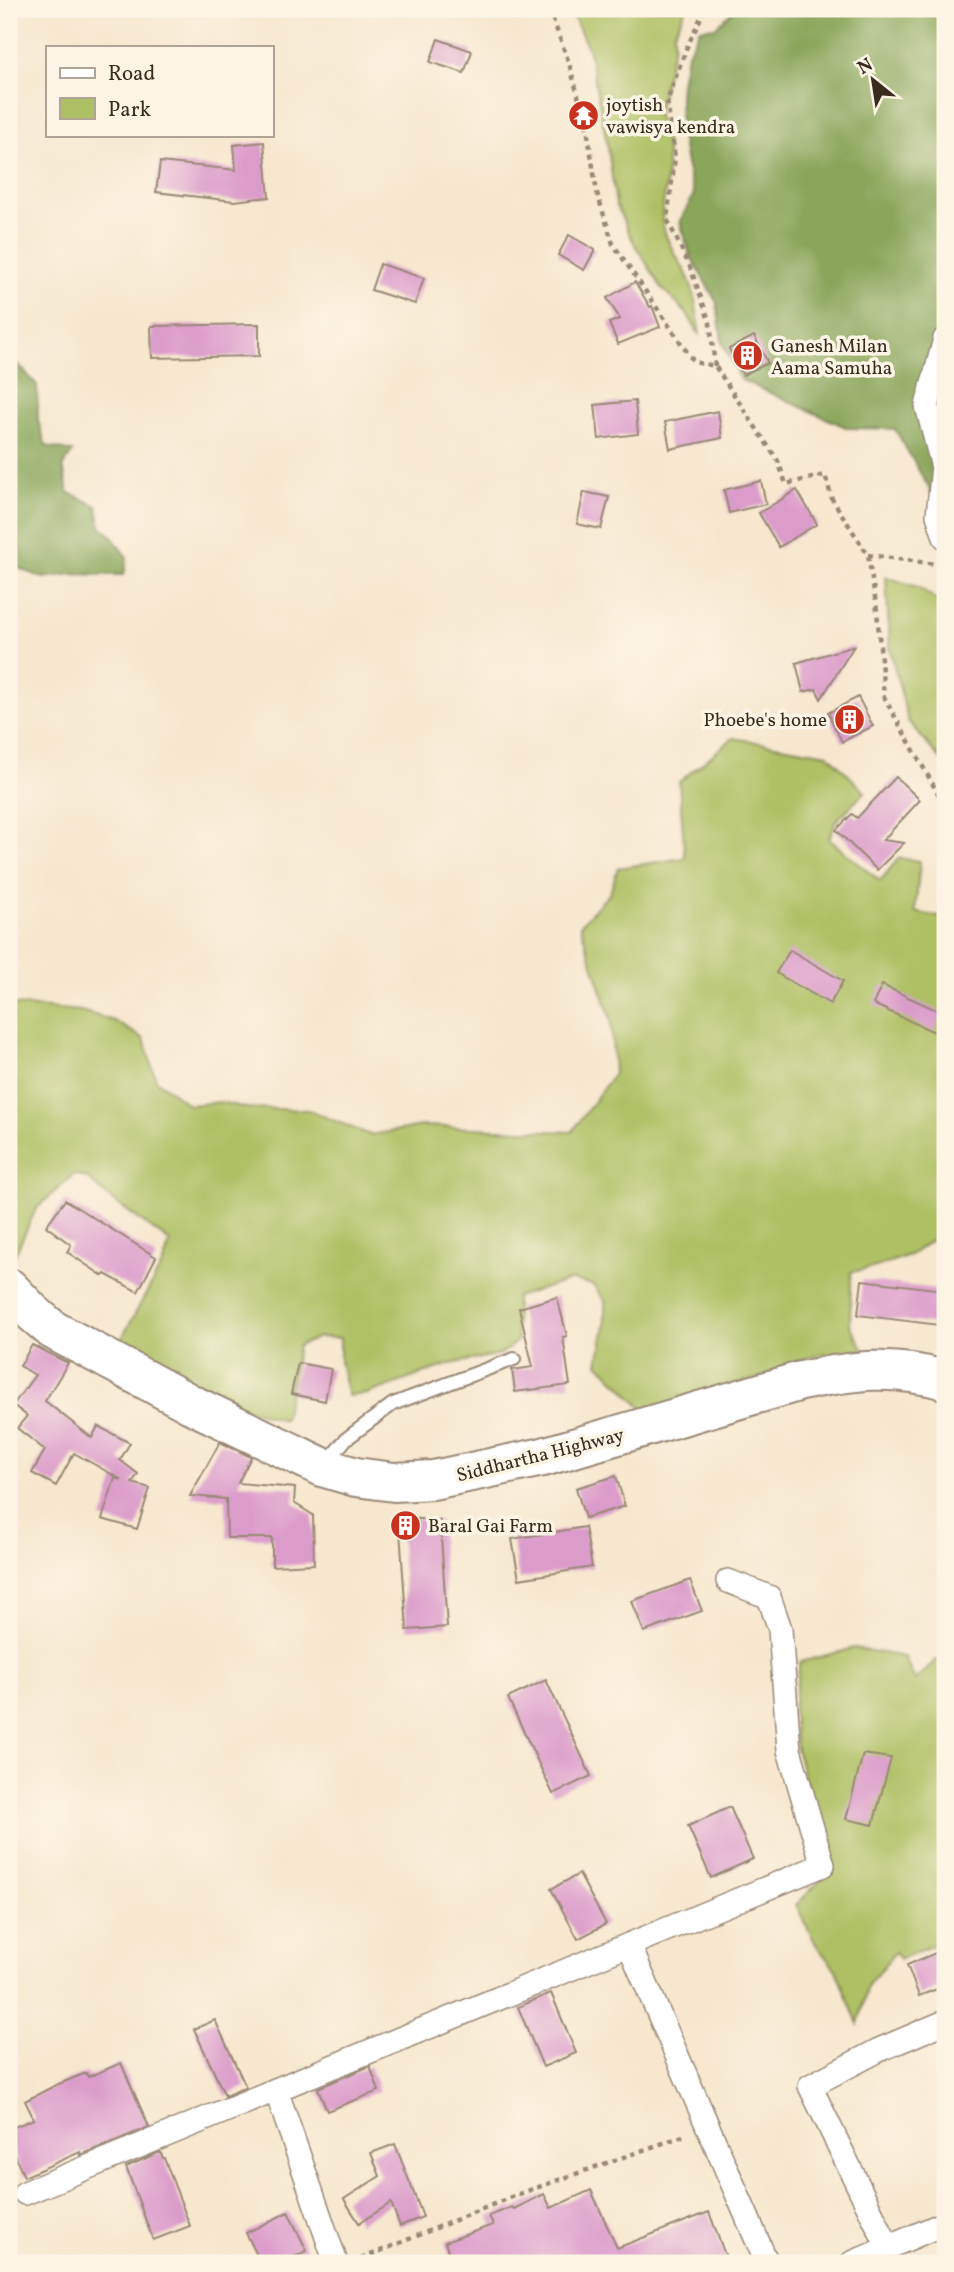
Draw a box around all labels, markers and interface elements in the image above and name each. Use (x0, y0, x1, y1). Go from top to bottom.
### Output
legend (46, 46, 273, 136)
north arrow (838, 46, 908, 116)
text: N (853, 52, 878, 82)
text: Road (108, 60, 155, 89)
place label: joytish vawisya kendra (606, 93, 735, 141)
text: Park (108, 96, 151, 125)
temple icon: joytish vawisya kendra (566, 98, 600, 132)
place label: Ganesh Milan Aama Samuha (771, 334, 892, 382)
building icon: Ganesh Milan Aama Samuha (731, 339, 765, 373)
building icon: Phoebe's home (833, 702, 867, 736)
place label: Phoebe's home (704, 708, 827, 734)
street label: Siddhartha Highway (454, 1423, 627, 1489)
building icon: Baral Gai Farm (388, 1508, 422, 1542)
place label: Baral Gai Farm (428, 1514, 553, 1540)

